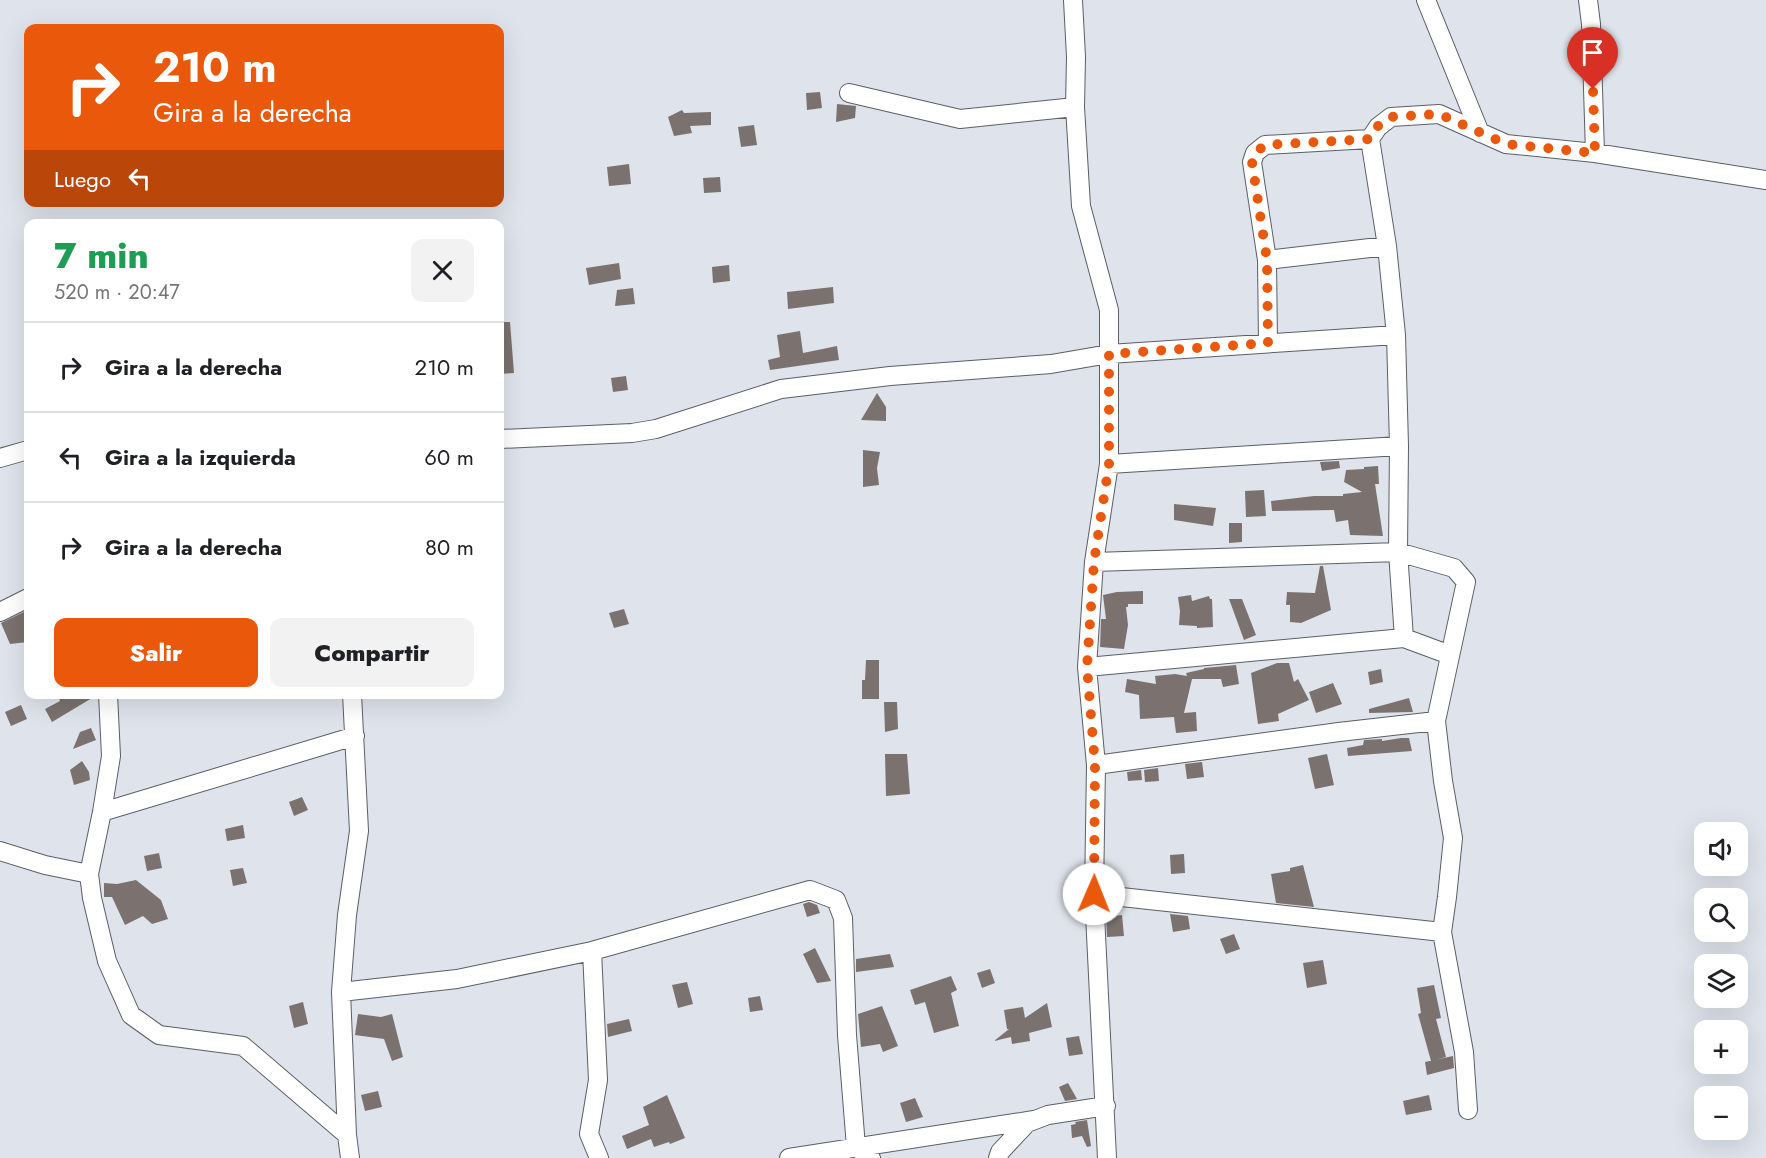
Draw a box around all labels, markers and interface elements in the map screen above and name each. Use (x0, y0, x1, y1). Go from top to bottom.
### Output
pin (1567, 27, 1618, 89)
icon: arrive (1576, 36, 1609, 69)
text: 210 m (153, 37, 277, 98)
icon: right (54, 48, 132, 126)
text: Gira a la derecha (153, 93, 352, 132)
icon: left (123, 162, 156, 195)
text: Luego (54, 163, 111, 195)
text: 7 min (54, 229, 149, 281)
button: close (411, 239, 474, 302)
text: 520 m · 20:47 (54, 278, 180, 307)
icon: right (54, 351, 87, 384)
text: Gira a la derecha (105, 351, 282, 383)
text: 210 m (415, 351, 474, 383)
icon: left (54, 441, 87, 474)
text: Gira a la izquierda (105, 441, 296, 473)
text: 60 m (424, 441, 474, 473)
icon: right (54, 531, 87, 564)
text: Gira a la derecha (105, 531, 282, 563)
text: 80 m (425, 531, 474, 563)
button: Salir (54, 618, 258, 687)
button: Compartir (270, 618, 474, 687)
map controls (1694, 822, 1748, 1140)
button: sound (1694, 822, 1748, 876)
position arrow (1062, 862, 1126, 926)
button: search (1694, 888, 1748, 942)
button: layers (1694, 954, 1748, 1008)
button: + (1694, 1020, 1748, 1074)
button: − (1694, 1086, 1748, 1140)

